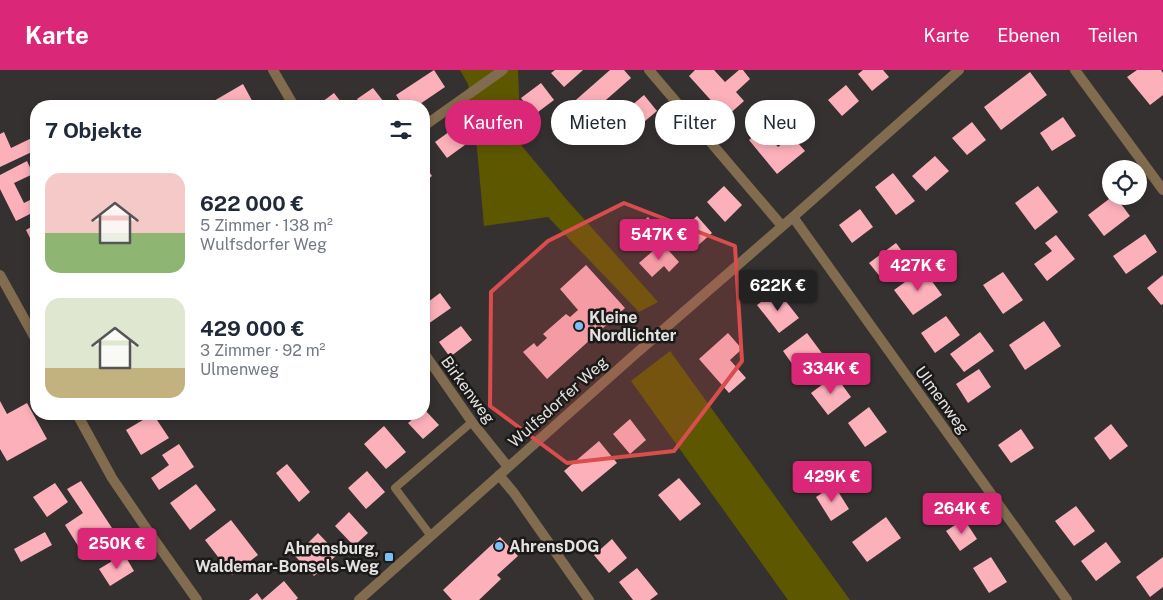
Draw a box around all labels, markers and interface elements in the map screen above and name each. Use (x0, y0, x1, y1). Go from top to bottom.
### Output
text: Karte (25, 21, 89, 49)
text: Karte (924, 25, 969, 46)
text: Ebenen (997, 25, 1060, 46)
text: Teilen (1088, 25, 1138, 46)
chip: Kaufen (445, 100, 541, 145)
chip: Mieten (551, 100, 645, 145)
chip: Filter (655, 100, 735, 145)
chip: Neu (745, 100, 815, 145)
icon: filters (387, 116, 415, 144)
text: 7 Objekte (45, 118, 142, 143)
map controls (1102, 160, 1147, 205)
button: locate (1102, 160, 1147, 205)
text: 622 000 € (200, 191, 304, 216)
icon: home (85, 193, 145, 253)
text: 5 Zimmer · 138 m² (200, 216, 333, 235)
pin: 547K € (618, 218, 700, 261)
text: 547K € (631, 225, 687, 244)
text: Wulfsdorfer Weg (200, 235, 327, 254)
pin: 427K € (877, 250, 959, 292)
text: 427K € (890, 256, 946, 275)
pin: 622K € (737, 270, 819, 312)
text: 622K € (750, 276, 806, 295)
place label: Kleine Nordlichter (589, 308, 677, 345)
text: 429 000 € (200, 316, 305, 341)
icon: home (85, 318, 145, 378)
marker: Kleine Nordlichter (573, 320, 585, 332)
text: 3 Zimmer · 92 m² (200, 341, 325, 360)
street label: Birkenweg (437, 352, 499, 428)
street label: Wulfsdorfer Weg (504, 352, 612, 452)
pin: 334K € (790, 352, 872, 395)
text: 334K € (802, 359, 860, 378)
text: Ulmenweg (200, 360, 279, 379)
street label: Ulmenweg (911, 362, 973, 438)
pin: 429K € (791, 460, 873, 503)
text: 429K € (804, 467, 860, 486)
pin: 264K € (921, 492, 1003, 535)
text: 264K € (934, 499, 990, 518)
pin: 250K € (76, 528, 158, 570)
text: 250K € (89, 534, 145, 553)
place label: AhrensDOG (509, 537, 599, 556)
place label: Ahrensburg, Waldemar-Bonsels-Weg (195, 539, 379, 576)
marker: AhrensDOG (493, 540, 505, 552)
marker: Ahrensburg, Waldemar-Bonsels-Weg (383, 551, 395, 563)

